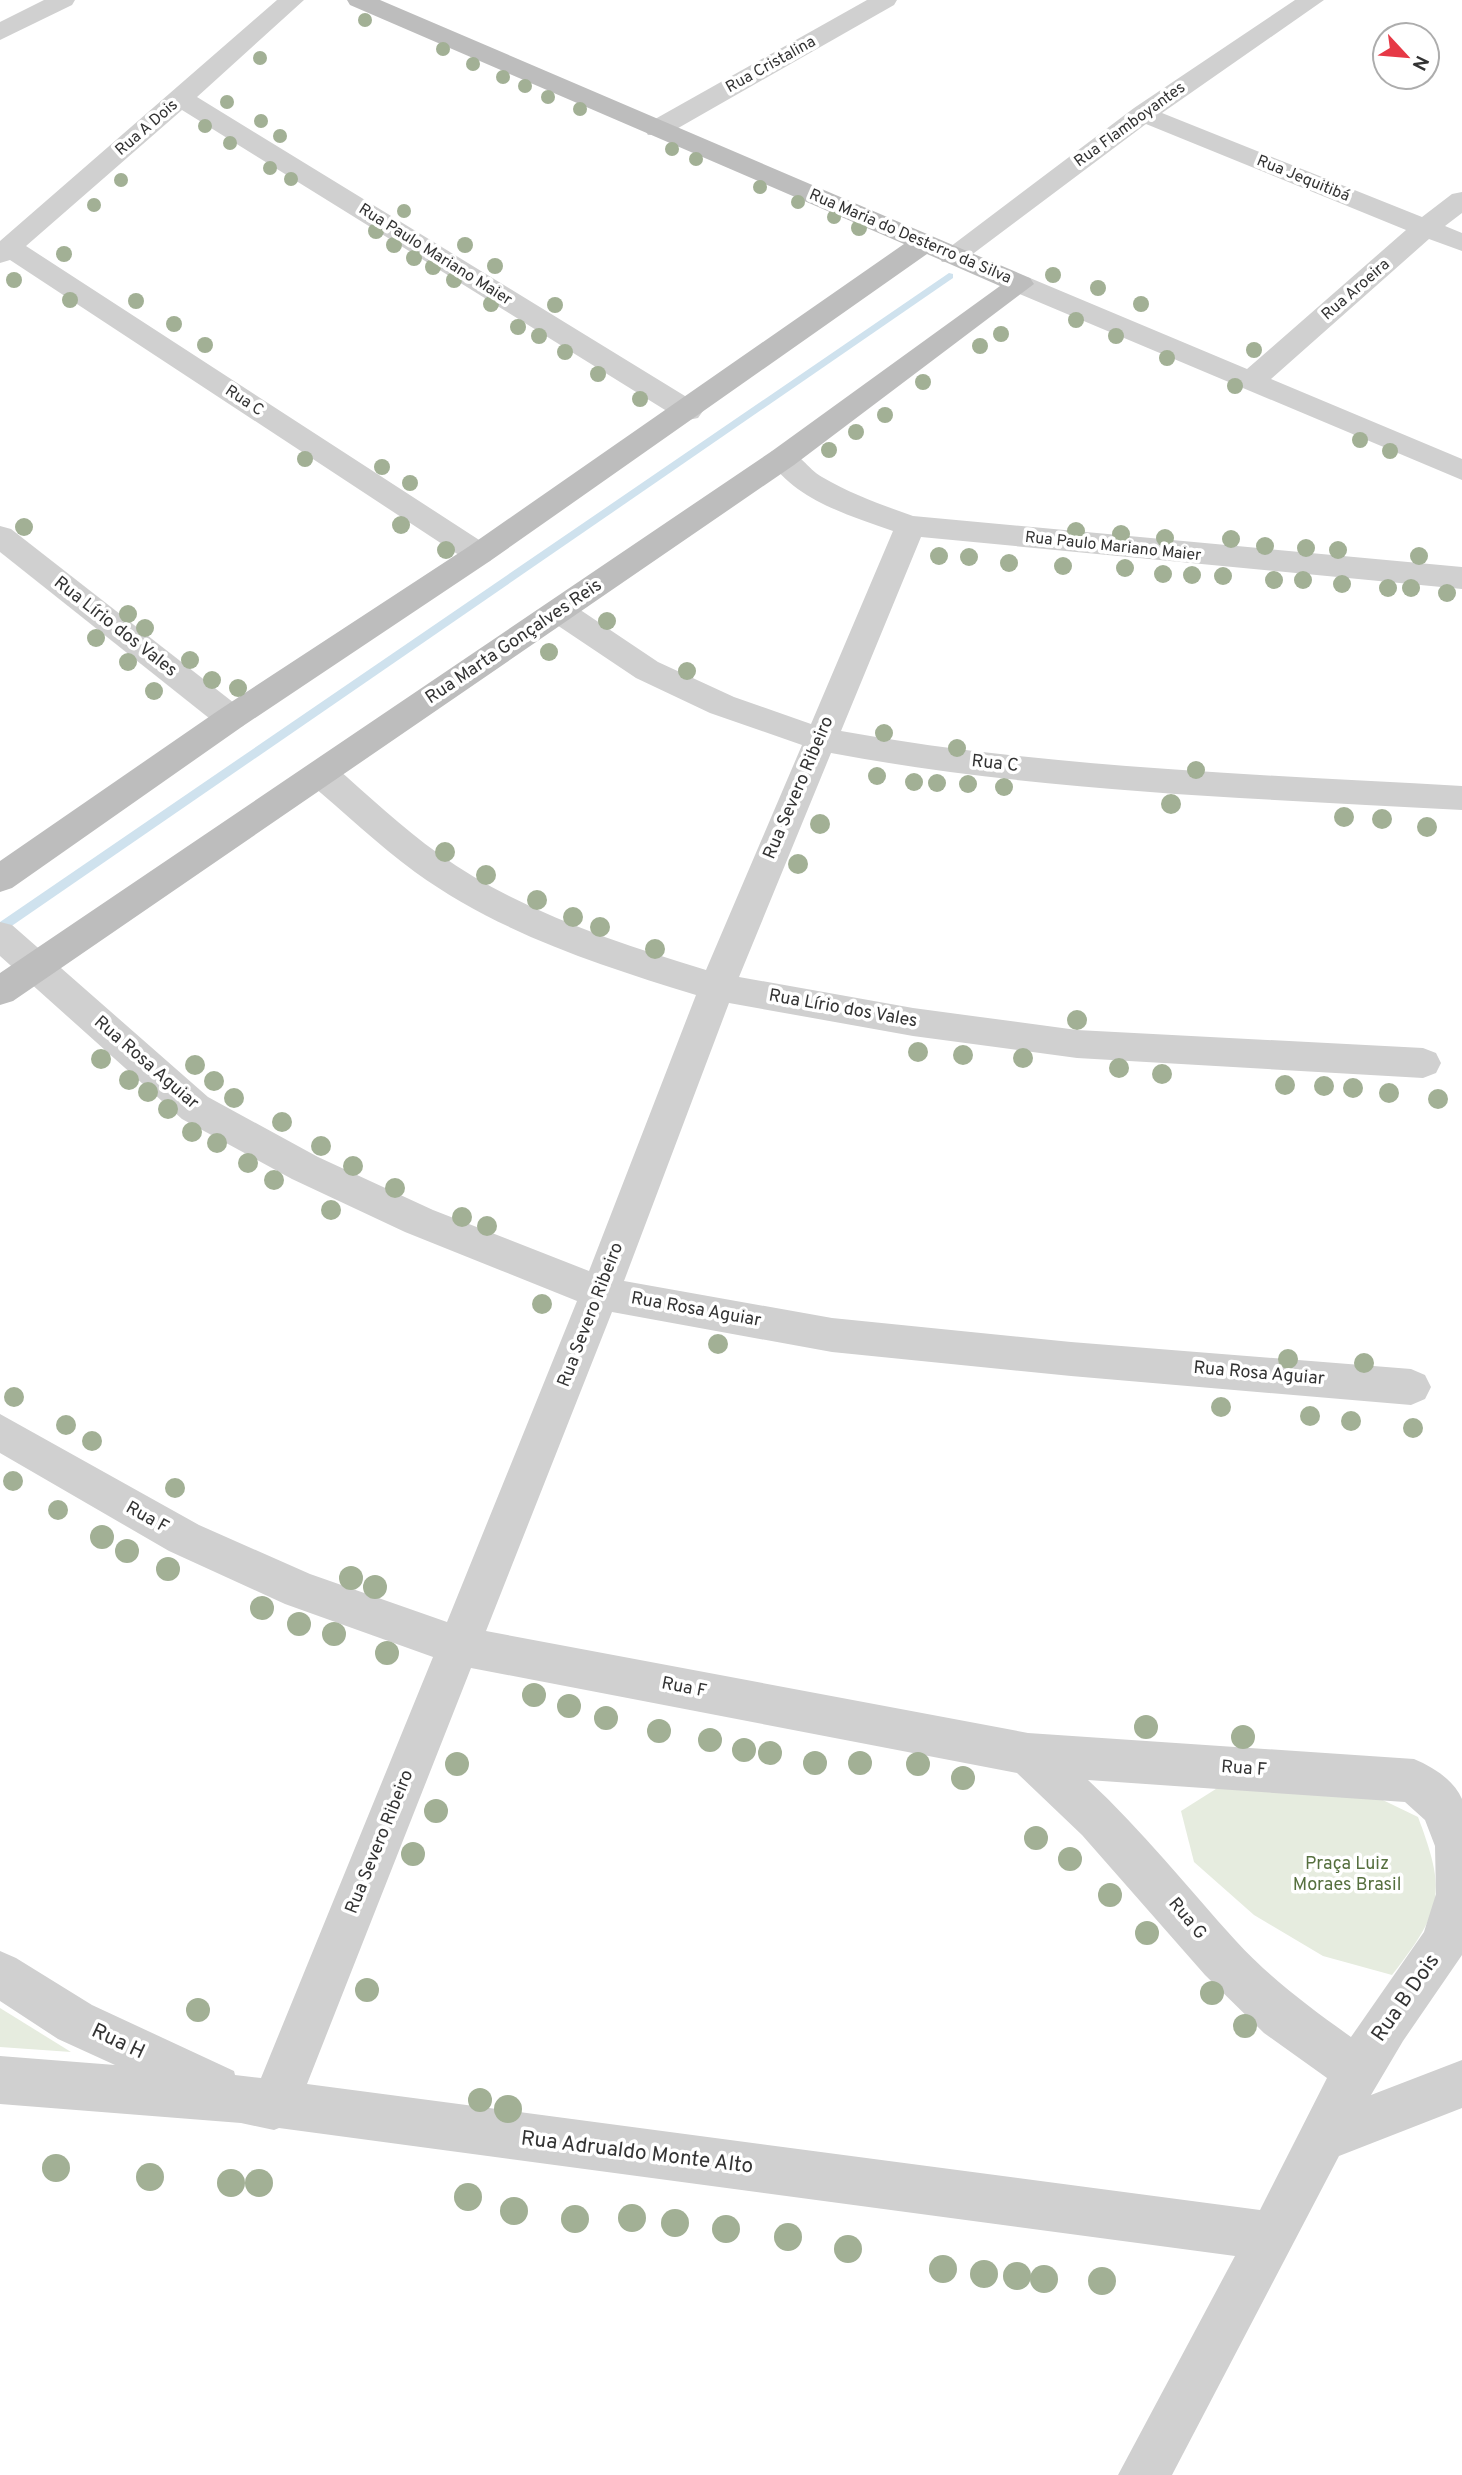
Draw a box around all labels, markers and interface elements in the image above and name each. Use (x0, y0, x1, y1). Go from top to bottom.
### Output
north arrow (1371, 21, 1441, 91)
street label: Rua Cristalina (723, 32, 819, 98)
text: N (1406, 51, 1433, 74)
street label: Rua Flamboyantes (1071, 78, 1189, 172)
street label: Rua A Dois (112, 95, 182, 161)
street label: Rua Jequitibá (1254, 151, 1352, 207)
street label: Rua Maria do Desterro da Silva (806, 185, 1014, 289)
street label: Rua Paulo Mariano Maier (354, 200, 516, 310)
street label: Rua Aroeira (1318, 255, 1394, 325)
street label: Rua C (221, 381, 267, 421)
street label: Rua Paulo Mariano Maier (1024, 528, 1202, 566)
street label: Rua Lírio dos Vales (49, 572, 181, 682)
street label: Rua Marta Gonçalves Reis (421, 574, 607, 710)
street label: Rua Severo Ribeiro (759, 713, 839, 863)
street label: Rua C (970, 750, 1020, 778)
street label: Rua Lírio dos Vales (767, 985, 919, 1033)
street label: Rua Rosa Aguiar (89, 1011, 203, 1115)
street label: Rua Severo Ribeiro (553, 1239, 629, 1391)
street label: Rua Rosa Aguiar (629, 1287, 763, 1333)
street label: Rua Rosa Aguiar (1192, 1357, 1326, 1391)
street label: Rua F (121, 1497, 173, 1539)
street label: Rua F (659, 1672, 709, 1704)
street label: Rua F (1220, 1756, 1268, 1782)
street label: Rua Severo Ribeiro (341, 1767, 419, 1917)
park label: Praça Luiz Moraes Brasil (1293, 1853, 1401, 1897)
street label: Rua G (1163, 1893, 1211, 1945)
street label: Rua B Dois (1366, 1949, 1446, 2047)
street label: Rua H (87, 2018, 149, 2066)
street label: Rua Adrualdo Monte Alto (519, 2125, 755, 2181)

